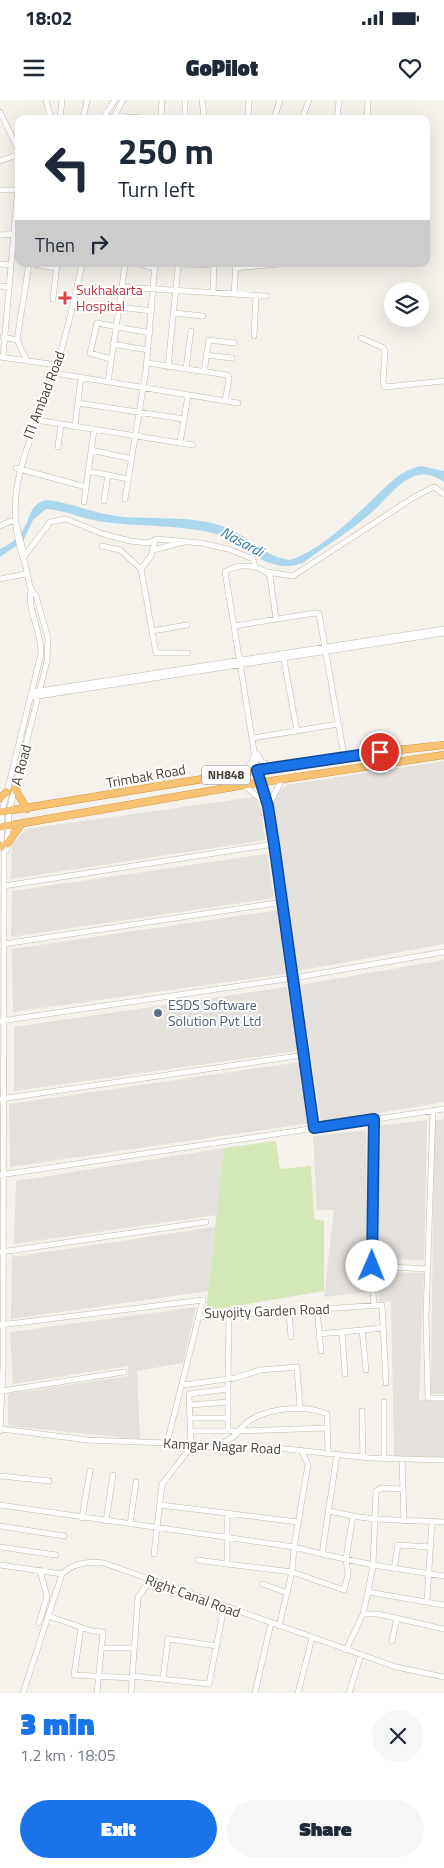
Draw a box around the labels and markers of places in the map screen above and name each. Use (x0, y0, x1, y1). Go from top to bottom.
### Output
place label: Sukhakarta Hospital (76, 279, 143, 316)
marker: Sukhakarta Hospital (58, 291, 72, 305)
pin (359, 731, 401, 773)
place label: ESDS Software Solution Pvt Ltd (168, 994, 261, 1031)
marker: ESDS Software Solution Pvt Ltd (152, 1007, 164, 1019)

